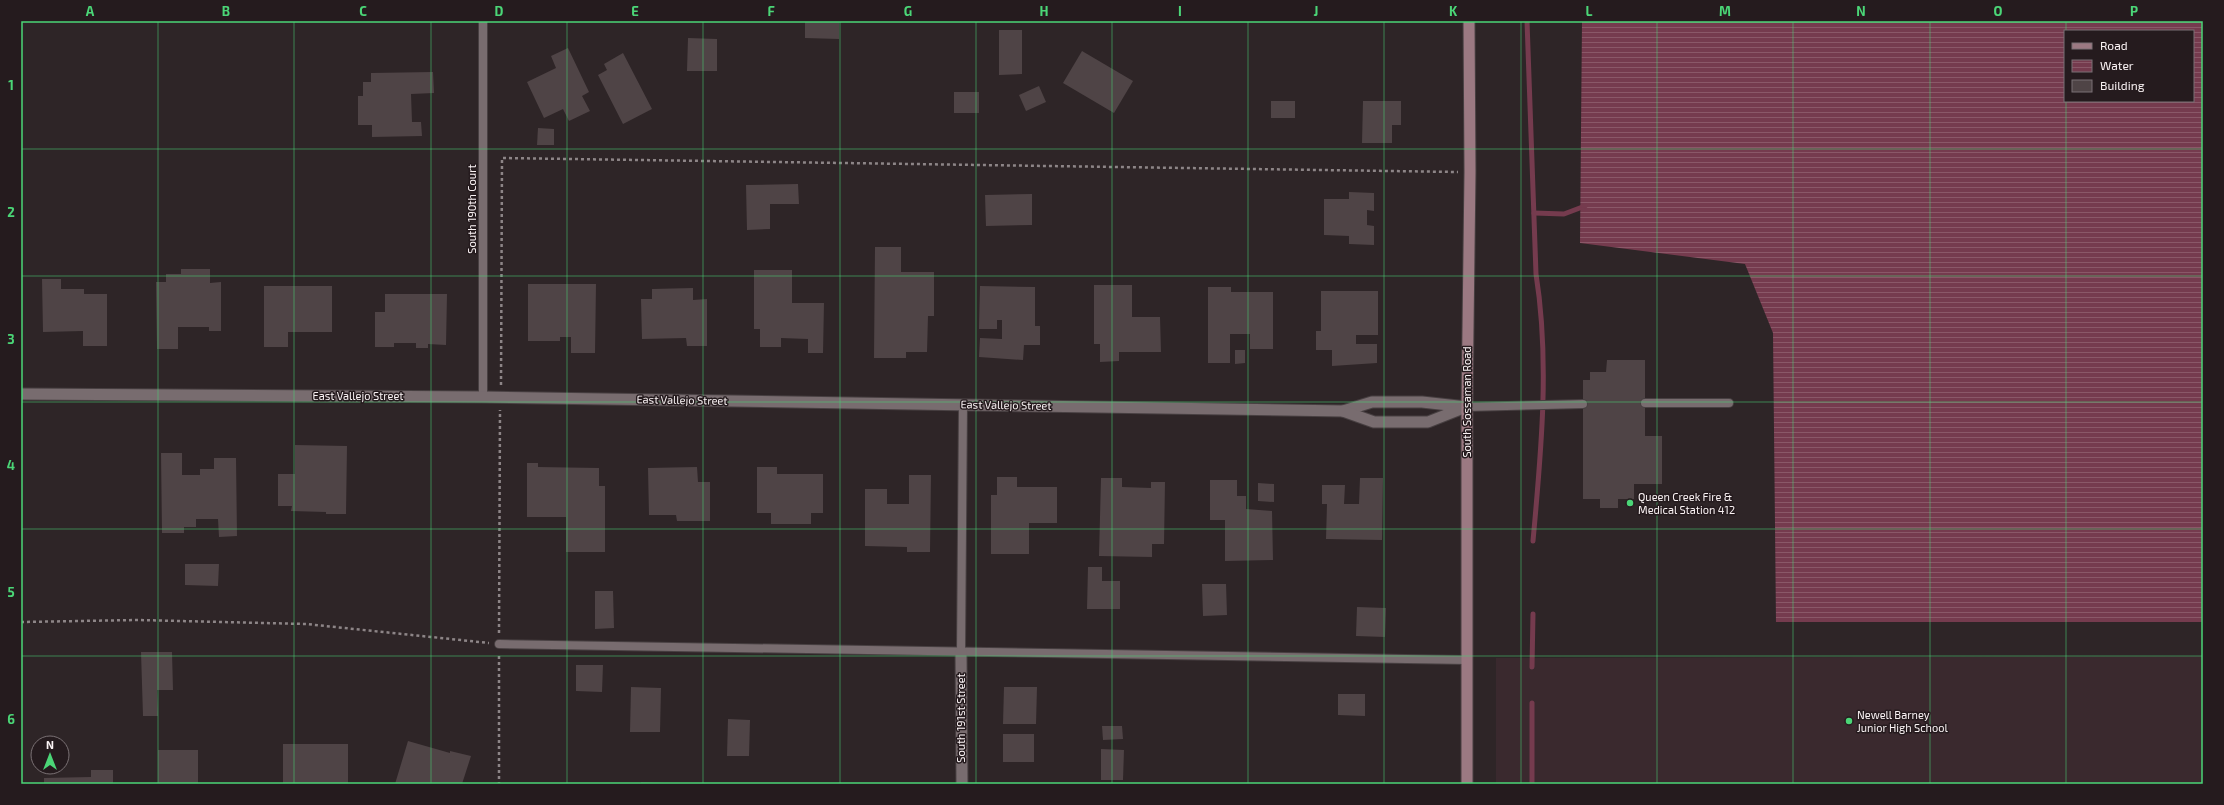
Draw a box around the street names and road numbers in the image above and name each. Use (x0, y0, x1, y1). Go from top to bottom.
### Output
street label: South 190th Court (465, 164, 478, 254)
street label: South Sossaman Road (1460, 346, 1473, 458)
street label: East Vallejo Street (312, 389, 404, 403)
street label: East Vallejo Street (636, 392, 728, 408)
street label: East Vallejo Street (960, 397, 1052, 413)
street label: South 191st Street (954, 673, 967, 763)

